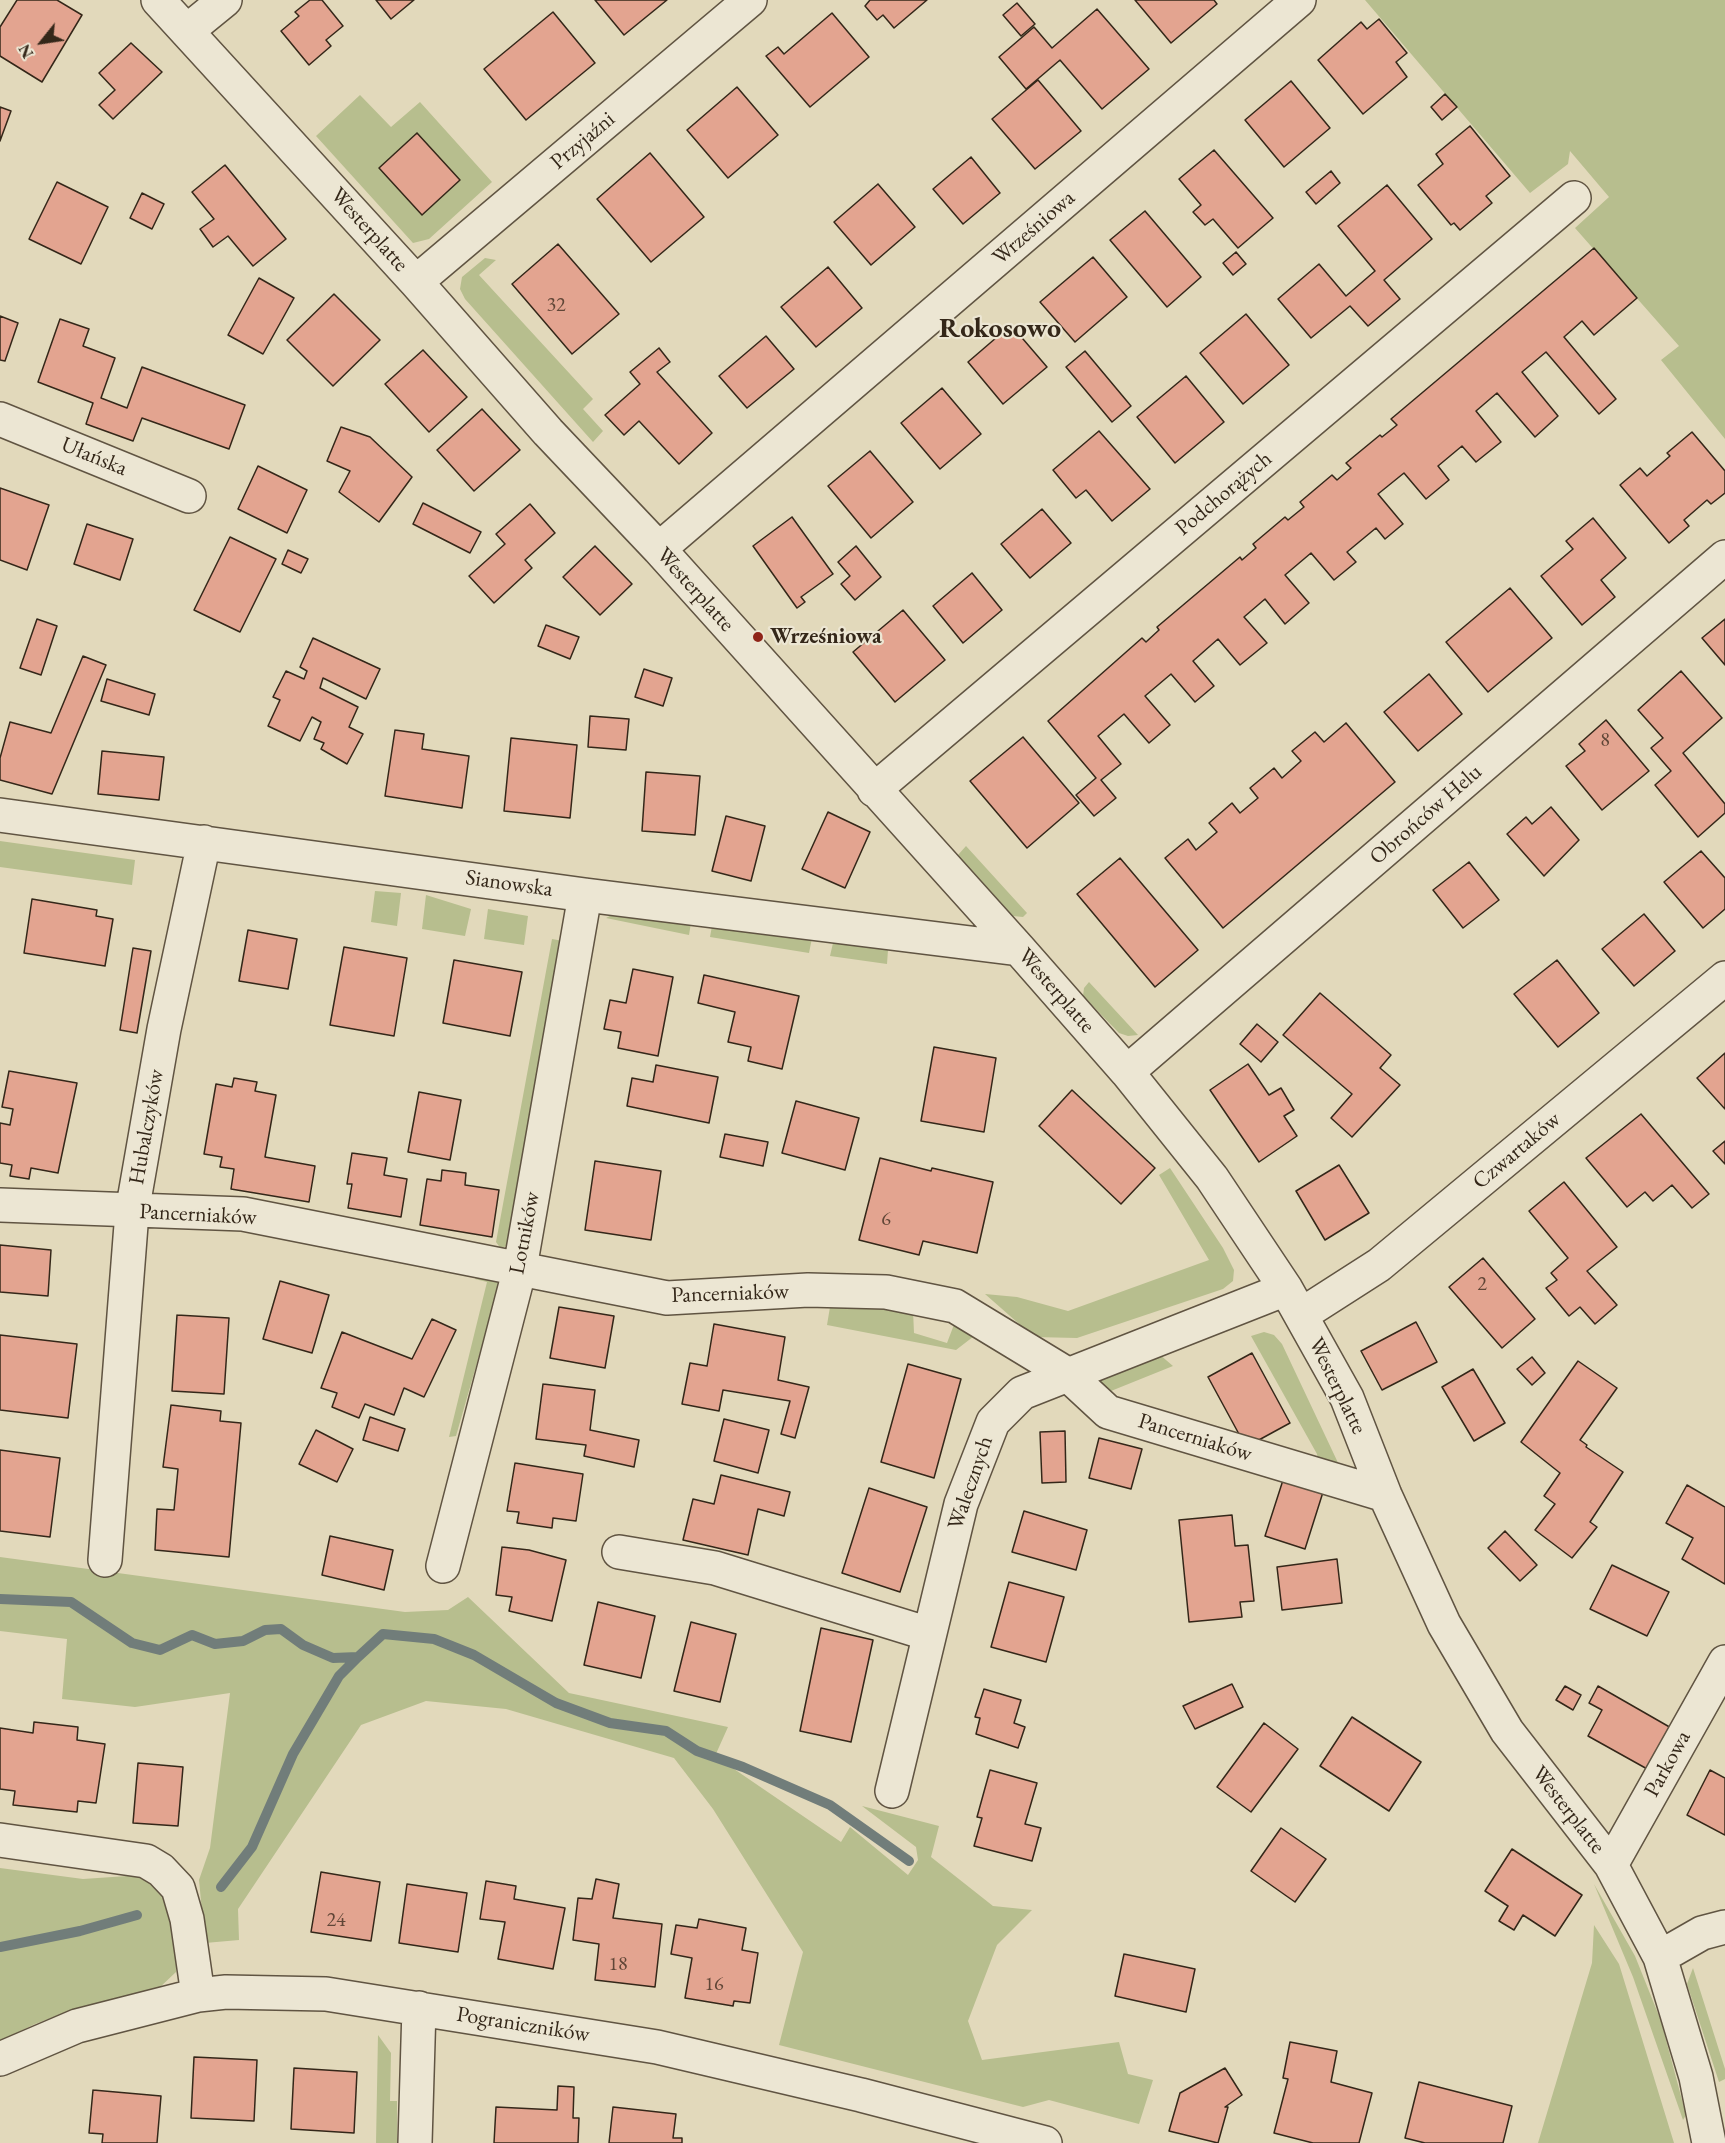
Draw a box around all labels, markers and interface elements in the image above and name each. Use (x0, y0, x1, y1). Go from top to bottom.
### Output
north arrow (12, 12, 72, 72)
text: N (14, 40, 38, 62)
street label: Przyjaźni (545, 106, 621, 176)
street label: Westerplatte (324, 183, 414, 277)
street label: Wrześniowa (987, 185, 1081, 271)
house number: 32 (546, 294, 566, 318)
district label: Rokosowo (939, 312, 1061, 346)
street label: Ułańska (57, 432, 131, 482)
street label: Podchorążych (1170, 446, 1278, 542)
street label: Westerplatte (650, 543, 740, 637)
place label: Wrześniowa (770, 624, 882, 650)
marker: Wrześniowa (751, 630, 765, 644)
house number: 8 (1600, 729, 1610, 753)
street label: Obrońców Helu (1365, 759, 1487, 871)
street label: Sianowska (464, 865, 554, 903)
street label: Westerplatte (1012, 943, 1100, 1039)
street label: Hubalczyków (124, 1067, 170, 1187)
street label: Czwartaków (1468, 1107, 1566, 1195)
street label: Lotników (504, 1189, 546, 1277)
street label: Pancerniaków (139, 1199, 257, 1231)
house number: 6 (881, 1208, 891, 1232)
house number: 2 (1477, 1273, 1487, 1297)
street label: Pancerniaków (671, 1279, 789, 1309)
street label: Westerplatte (1302, 1333, 1372, 1439)
street label: Pancerniaków (1135, 1408, 1255, 1468)
street label: Walecznych (943, 1433, 999, 1533)
street label: Parkowa (1639, 1726, 1697, 1802)
street label: Westerplatte (1526, 1761, 1610, 1859)
house number: 24 (326, 1909, 346, 1933)
house number: 18 (608, 1953, 628, 1977)
house number: 16 (704, 1973, 724, 1997)
street label: Pograniczników (455, 2001, 591, 2049)

